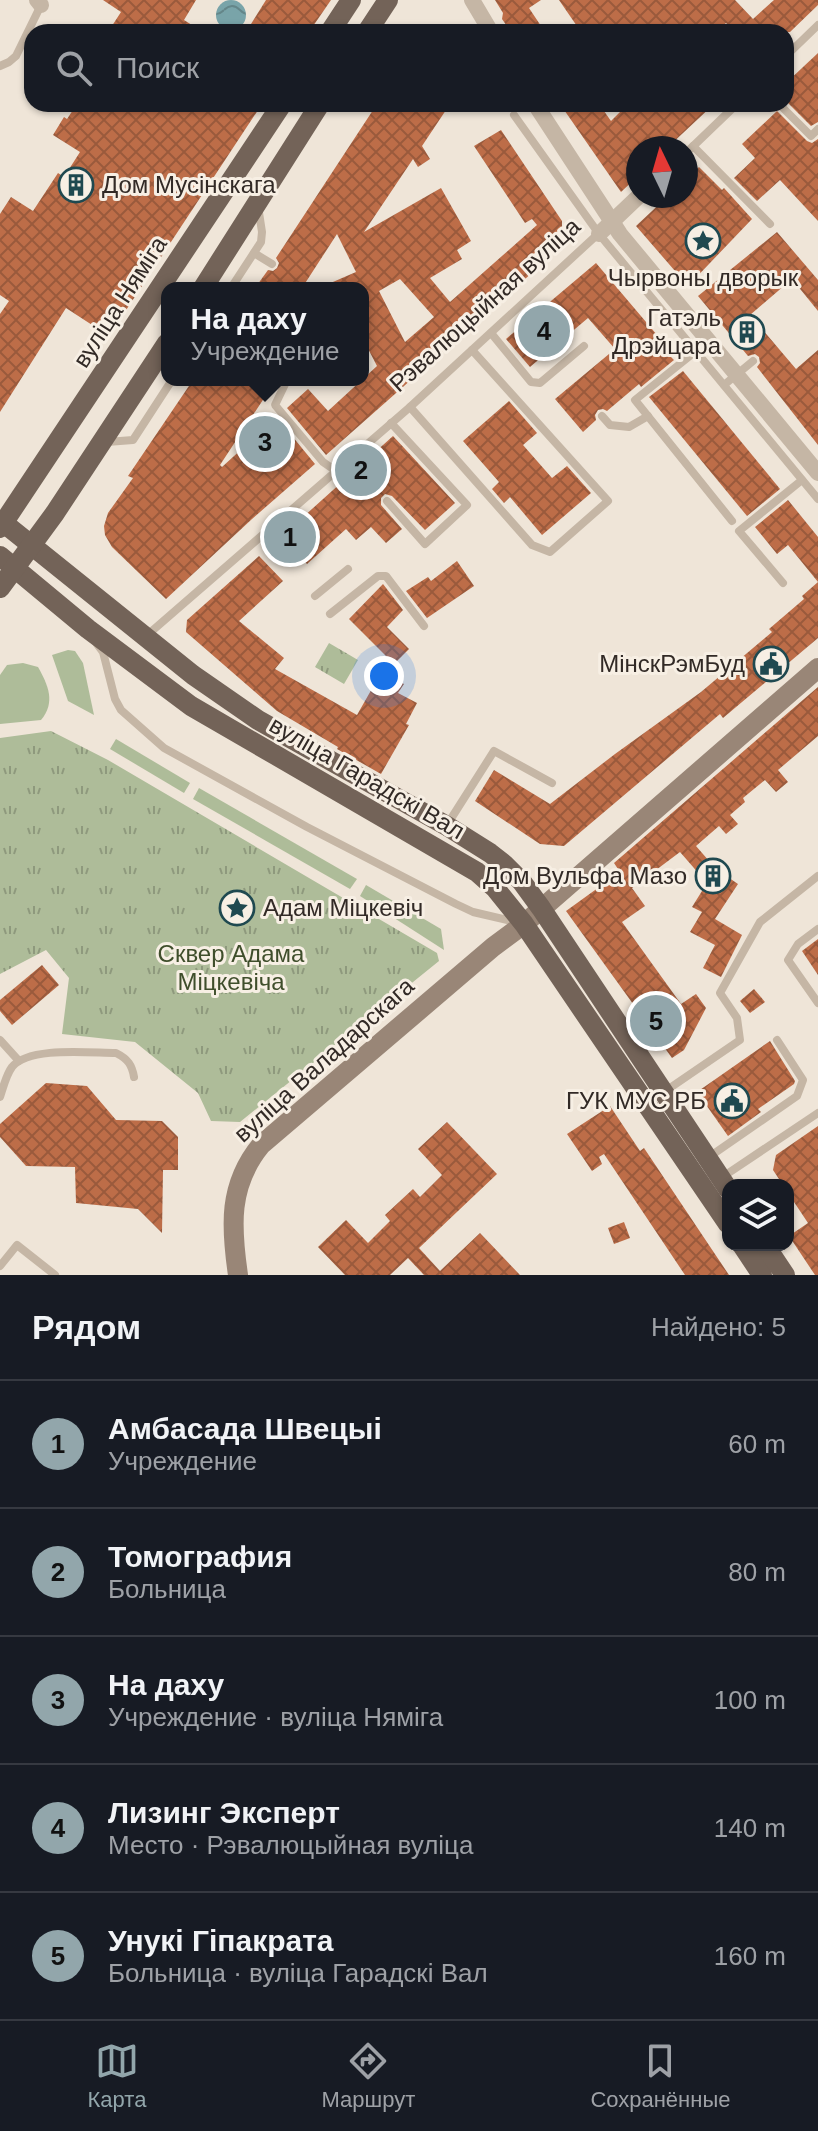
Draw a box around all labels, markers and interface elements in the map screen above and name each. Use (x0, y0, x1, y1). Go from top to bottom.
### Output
search box (24, 24, 794, 112)
icon: search (52, 46, 96, 90)
text: Поиск (116, 51, 199, 84)
north arrow (626, 136, 698, 208)
building icon: Дом Мусінскага (57, 166, 95, 204)
place label: Дом Мусінскага (102, 171, 276, 198)
street label: Рэвалюцыйная вуліца (384, 212, 586, 397)
place icon: Чырвоны дворык (684, 222, 722, 260)
street label: вуліца Няміга (67, 231, 172, 372)
place label: Чырвоны дворык (608, 264, 799, 291)
popup (161, 282, 369, 386)
pin: 4 (518, 301, 570, 361)
text: На даху (190, 302, 307, 335)
place label: Гатэль Дрэйцара (612, 304, 722, 359)
building icon: Гатэль Дрэйцара (728, 313, 766, 351)
text: Учреждение (190, 336, 340, 366)
pin: 3 (239, 412, 291, 472)
pin: 2 (335, 440, 387, 500)
pin: 1 (264, 507, 316, 567)
public building icon: МінскРэмБуд (752, 645, 790, 683)
place label: МінскРэмБуд (599, 650, 745, 677)
your location (364, 656, 404, 696)
street label: вуліца Гарадскі Вал (265, 711, 469, 844)
building icon: Дом Вульфа Мазо (694, 857, 732, 895)
place label: Дом Вульфа Мазо (483, 862, 687, 889)
place icon: Адам Міцкевіч (218, 889, 256, 927)
place label: Адам Міцкевіч (263, 894, 423, 921)
park label: Сквер Адама Міцкевіча (158, 940, 305, 995)
street label: вуліца Валадарскага (228, 971, 419, 1147)
pin: 5 (630, 991, 682, 1051)
public building icon: ГУК МУС РБ (713, 1082, 751, 1120)
place label: ГУК МУС РБ (566, 1087, 706, 1114)
map controls (722, 1179, 794, 1251)
button: layers (722, 1179, 794, 1251)
text: Рядом (32, 1308, 141, 1346)
text: Найдено: 5 (651, 1312, 786, 1342)
text: Амбасада Швецыі (108, 1412, 382, 1445)
text: 1 (51, 1429, 65, 1459)
text: 60 m (728, 1429, 786, 1459)
text: Учреждение (108, 1446, 257, 1476)
text: Томография (108, 1540, 292, 1573)
text: 2 (51, 1557, 65, 1587)
text: 80 m (728, 1557, 786, 1587)
text: Больница (108, 1574, 226, 1604)
text: На даху (108, 1668, 224, 1701)
text: 3 (51, 1685, 65, 1715)
text: 100 m (714, 1685, 786, 1715)
text: Учреждение · вуліца Няміга (108, 1702, 443, 1732)
text: Лизинг Эксперт (108, 1796, 340, 1829)
text: 4 (51, 1813, 65, 1843)
text: 140 m (714, 1813, 786, 1843)
text: Место · Рэвалюцыйная вуліца (108, 1830, 473, 1860)
text: Унукі Гіпакрата (108, 1924, 334, 1957)
text: 5 (51, 1941, 65, 1971)
text: 160 m (714, 1941, 786, 1971)
text: Больница · вуліца Гарадскі Вал (108, 1958, 488, 1988)
tab: Карта (88, 2039, 146, 2113)
tab: Маршрут (322, 2039, 415, 2113)
tab: Сохранённые (590, 2039, 730, 2113)

